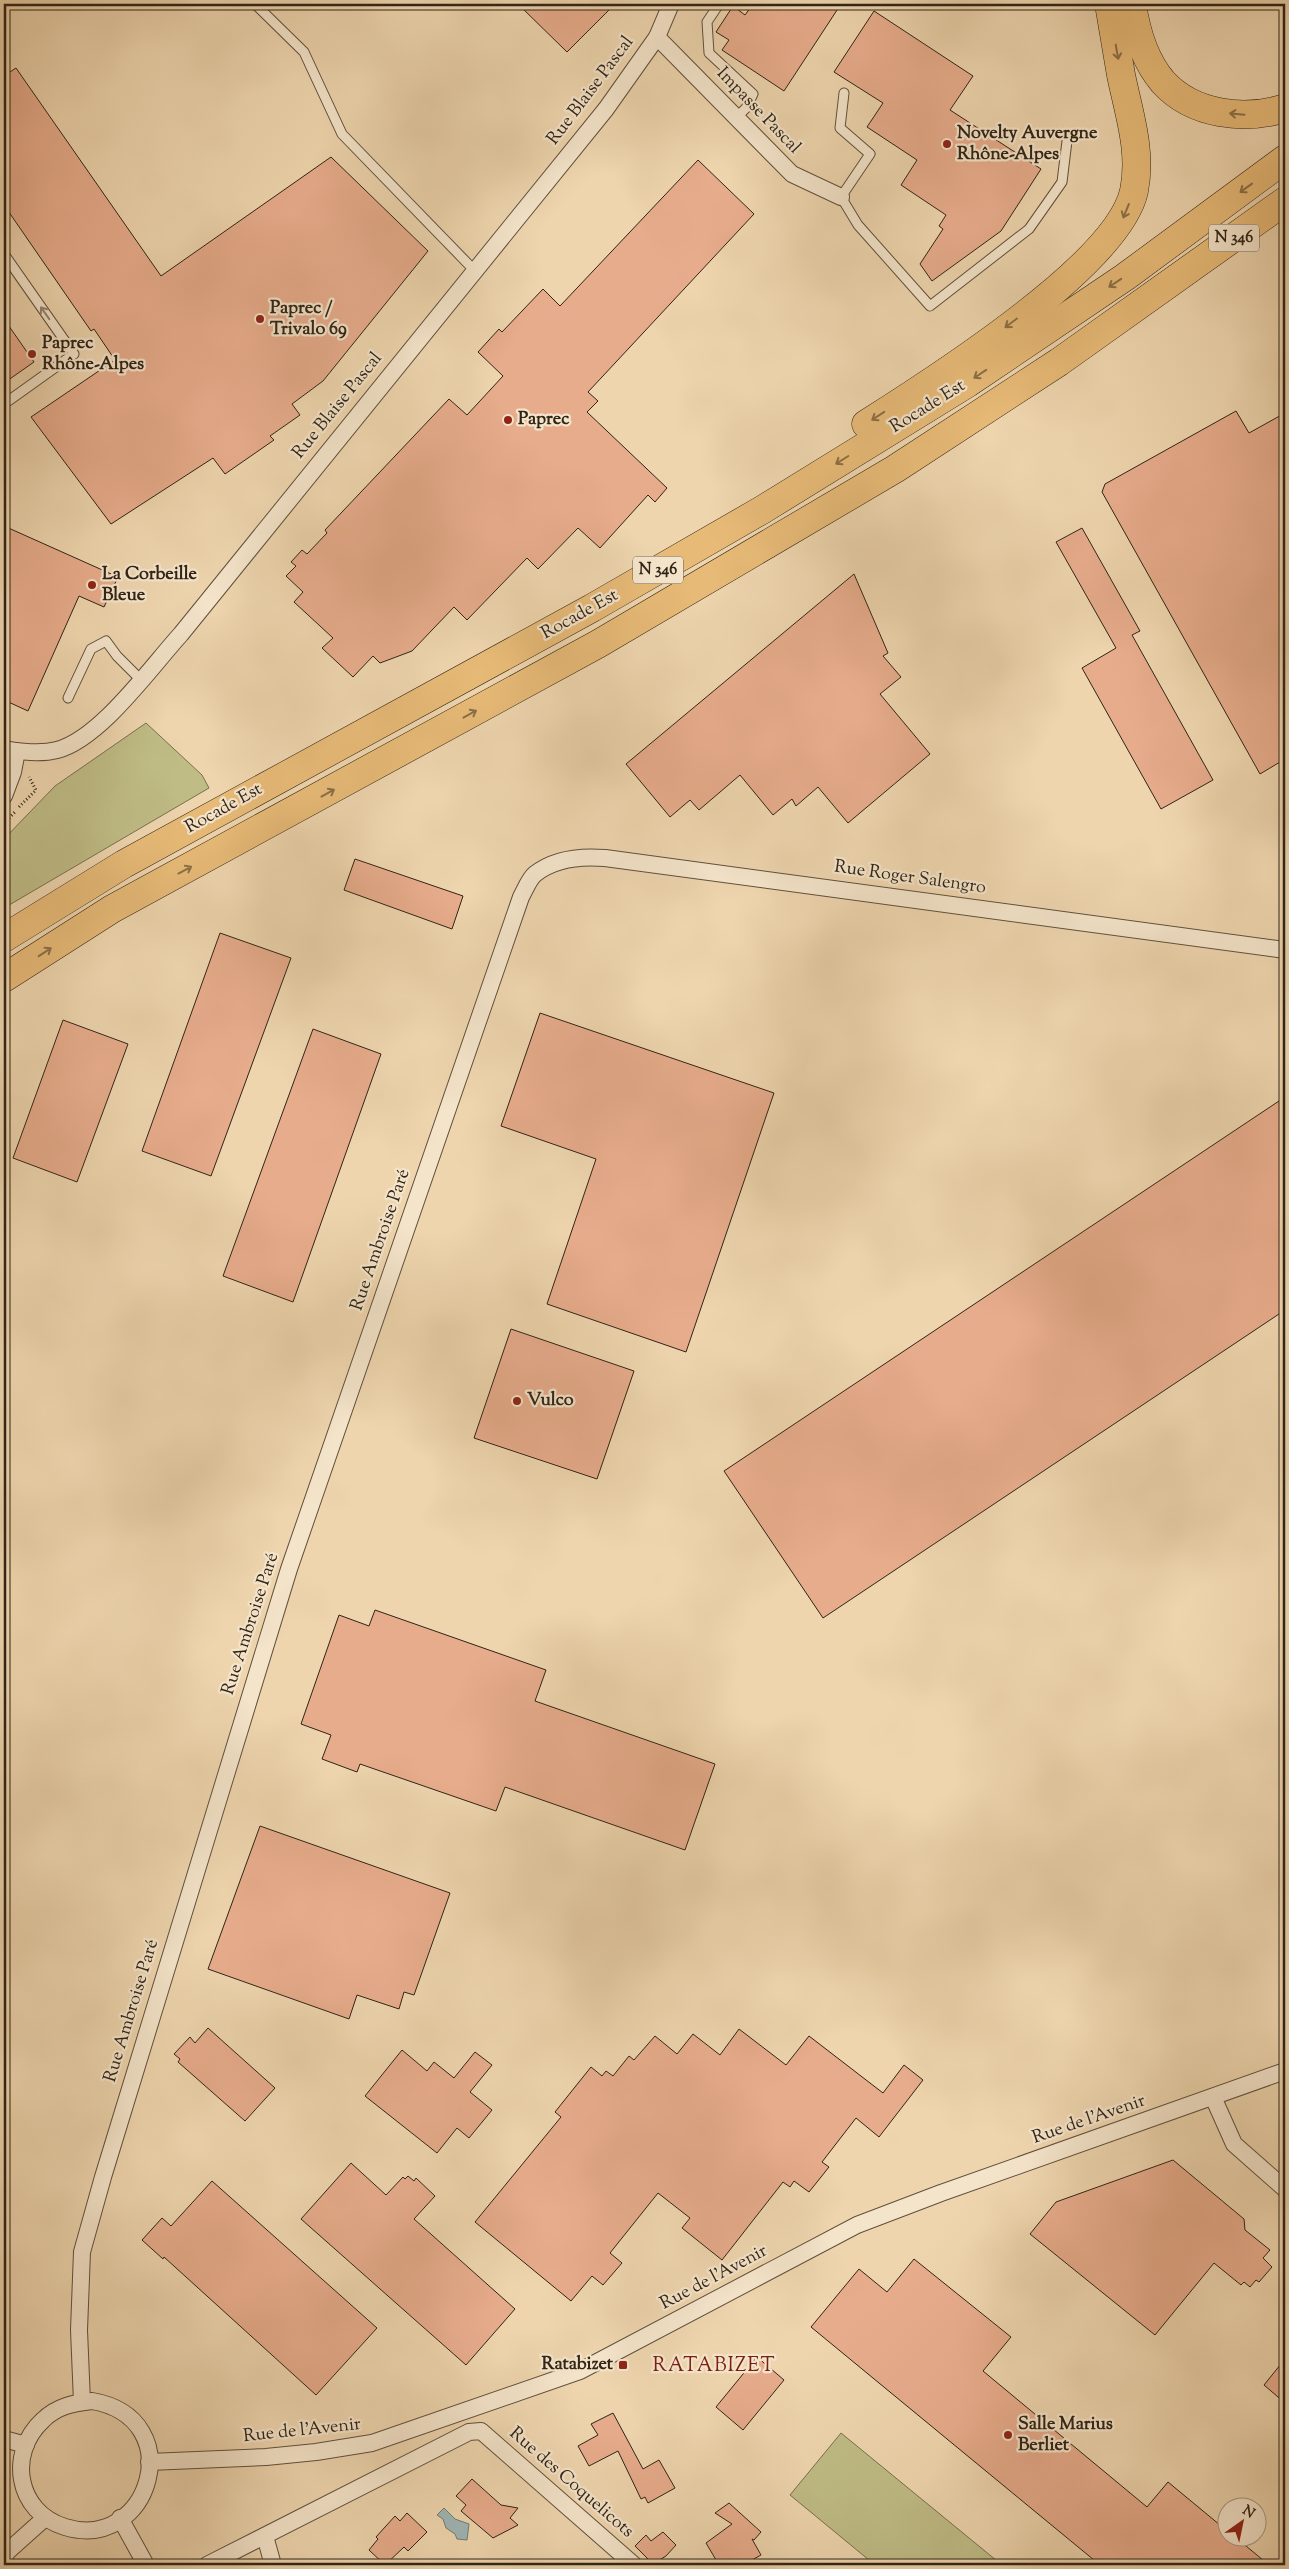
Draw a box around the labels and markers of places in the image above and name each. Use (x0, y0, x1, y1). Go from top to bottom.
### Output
place label: Novelty Auvergne Rhône-Alpes (957, 121, 1098, 168)
marker: Novelty Auvergne Rhône-Alpes (941, 138, 953, 150)
place label: Paprec / Trivalo 69 (270, 296, 347, 343)
marker: Paprec / Trivalo 69 (254, 313, 266, 325)
place label: Paprec Rhône-Alpes (42, 331, 144, 378)
marker: Paprec Rhône-Alpes (26, 348, 38, 360)
place label: Paprec (518, 407, 570, 433)
marker: Paprec (502, 414, 514, 426)
place label: La Corbeille Bleue (102, 562, 198, 609)
marker: La Corbeille Bleue (86, 579, 98, 591)
place label: Vulco (527, 1388, 574, 1414)
marker: Vulco (511, 1395, 523, 1407)
place label: Ratabizet (541, 2352, 614, 2378)
marker: Ratabizet (617, 2359, 629, 2371)
place label: Salle Marius Berliet (1018, 2412, 1113, 2459)
marker: Salle Marius Berliet (1002, 2429, 1014, 2441)

